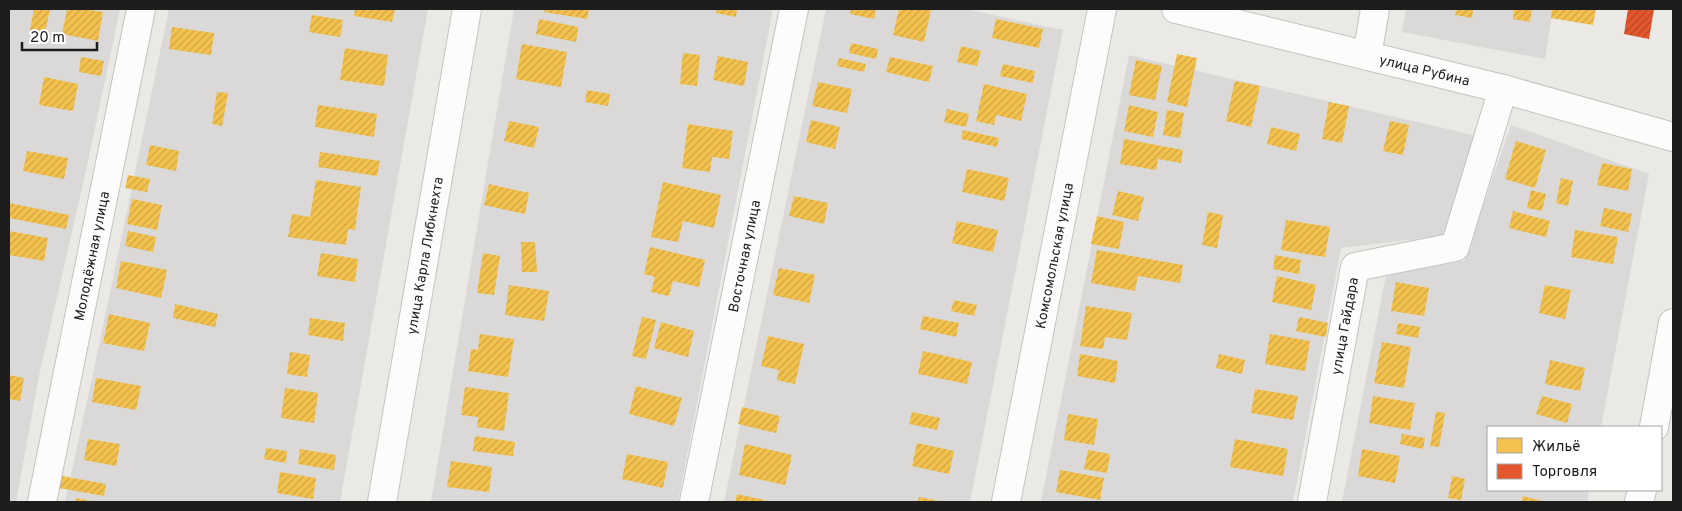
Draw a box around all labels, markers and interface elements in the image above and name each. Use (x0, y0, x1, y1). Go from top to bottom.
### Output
scale bar (22, 20, 98, 52)
text: 20 m (30, 29, 65, 48)
street label: улица Рубина (1377, 52, 1471, 91)
street label: улица Карла Либкнехта (404, 176, 448, 336)
street label: Комсомольская улица (1033, 181, 1078, 330)
street label: Молодёжная улица (72, 190, 114, 322)
street label: Восточная улица (726, 199, 765, 314)
street label: улица Гайдара (1328, 276, 1363, 376)
legend (1487, 426, 1662, 491)
text: Жильё (1532, 438, 1580, 457)
text: Торговля (1532, 463, 1597, 482)

